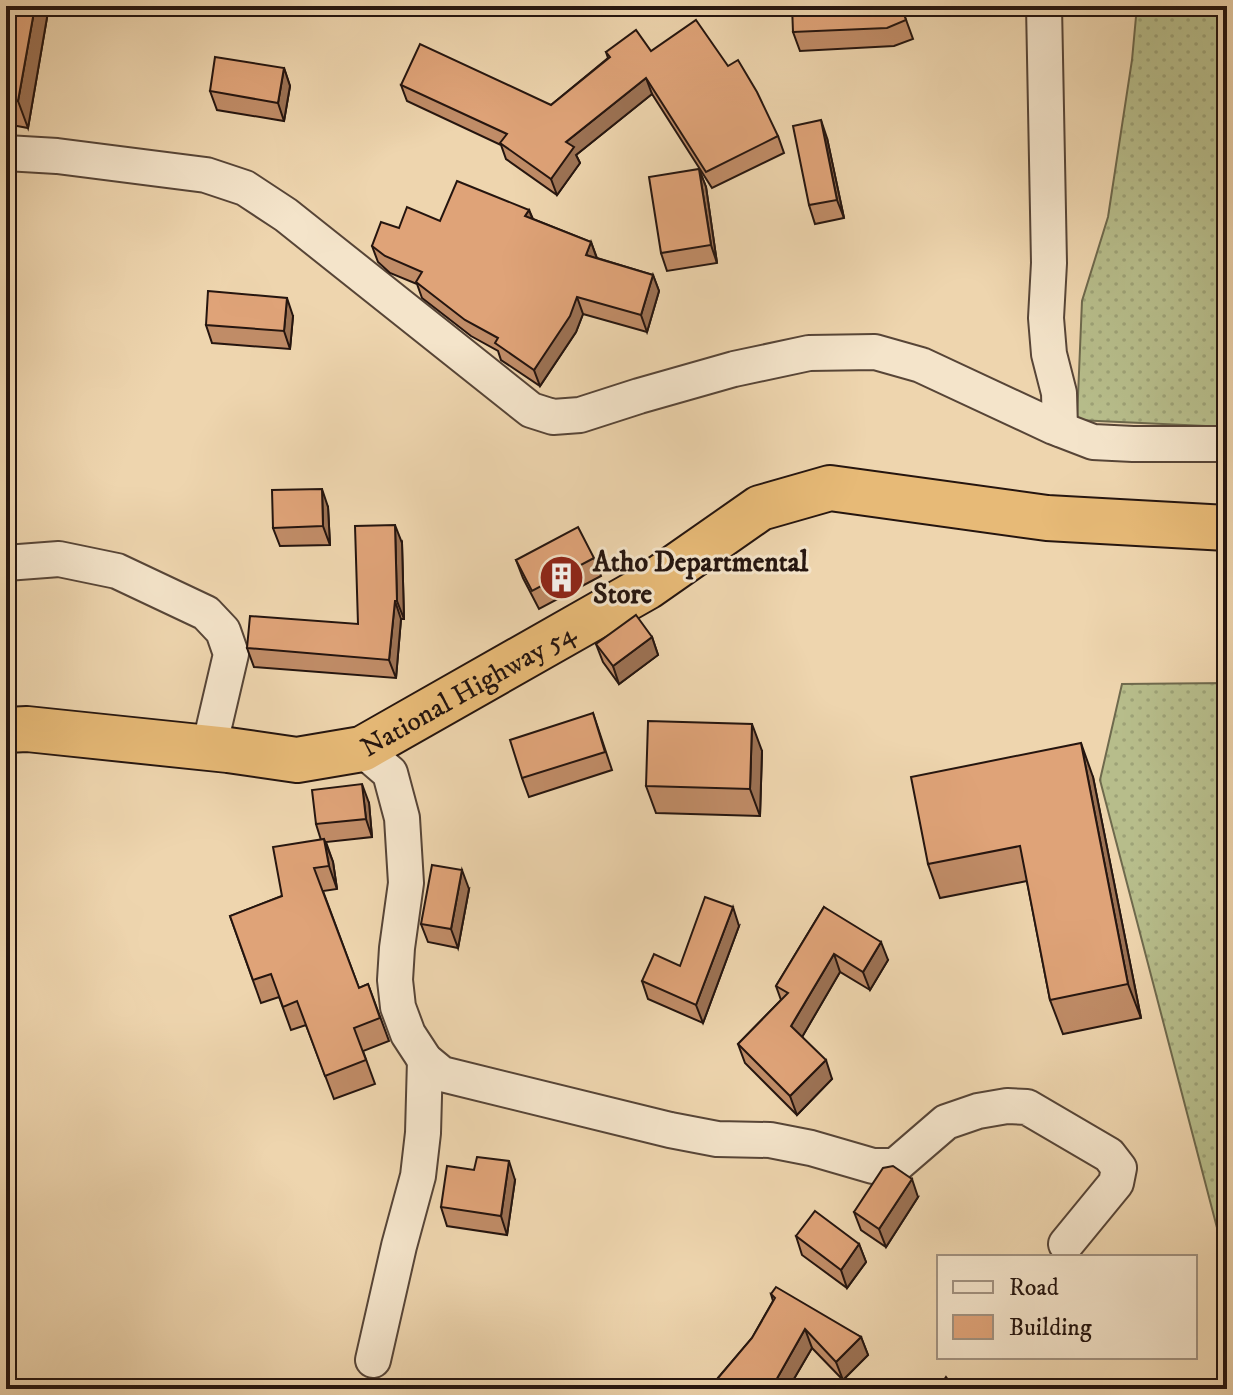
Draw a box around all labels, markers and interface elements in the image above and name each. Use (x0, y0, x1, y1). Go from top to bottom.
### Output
place label: Atho Departmental Store (592, 545, 809, 612)
building icon: Atho Departmental Store (538, 553, 586, 601)
street label: National Highway 54 (355, 615, 582, 765)
legend (937, 1255, 1197, 1359)
text: Road (1009, 1273, 1059, 1303)
text: Building (1009, 1313, 1092, 1343)

